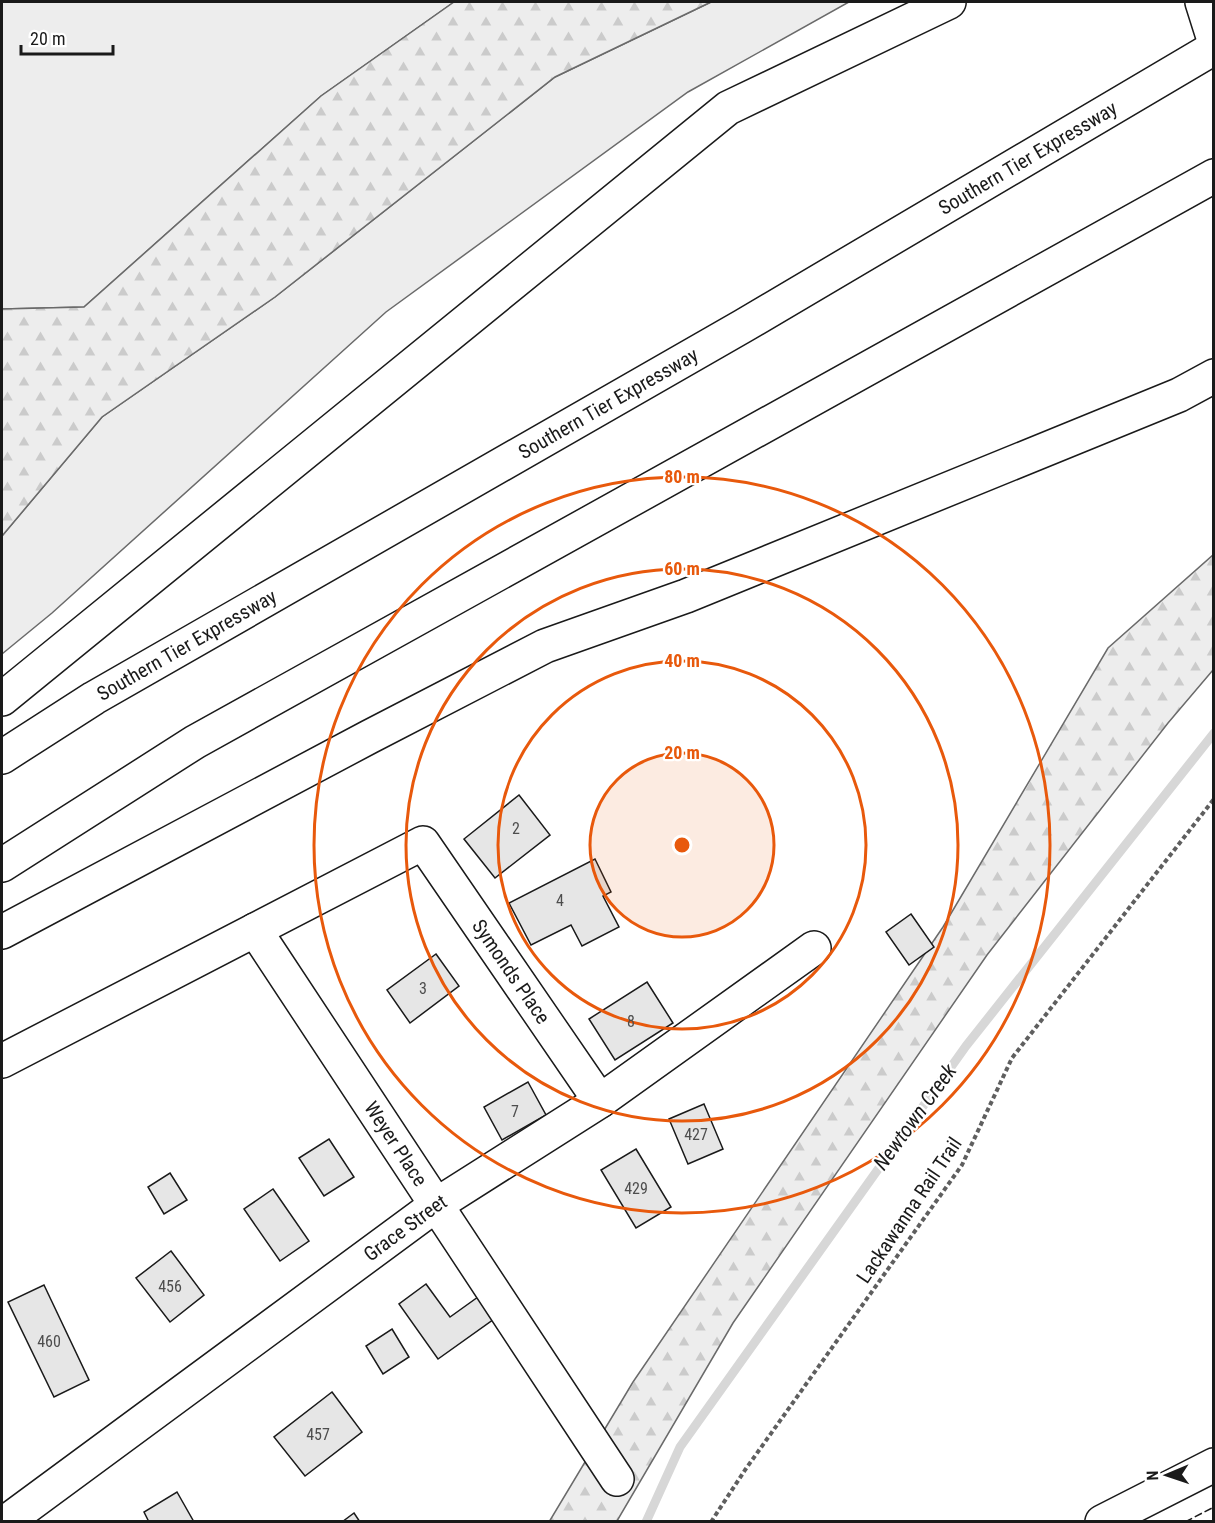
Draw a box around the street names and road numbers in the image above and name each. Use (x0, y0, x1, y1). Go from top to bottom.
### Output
street label: Southern Tier Expressway (934, 96, 1121, 220)
street label: Southern Tier Expressway (514, 342, 702, 464)
street label: Southern Tier Expressway (93, 584, 281, 706)
street label: Symonds Place (467, 915, 555, 1028)
street label: Weyer Place (359, 1097, 432, 1191)
street label: Lackawanna Rail Trail (851, 1133, 967, 1287)
street label: Grace Street (359, 1189, 451, 1266)

